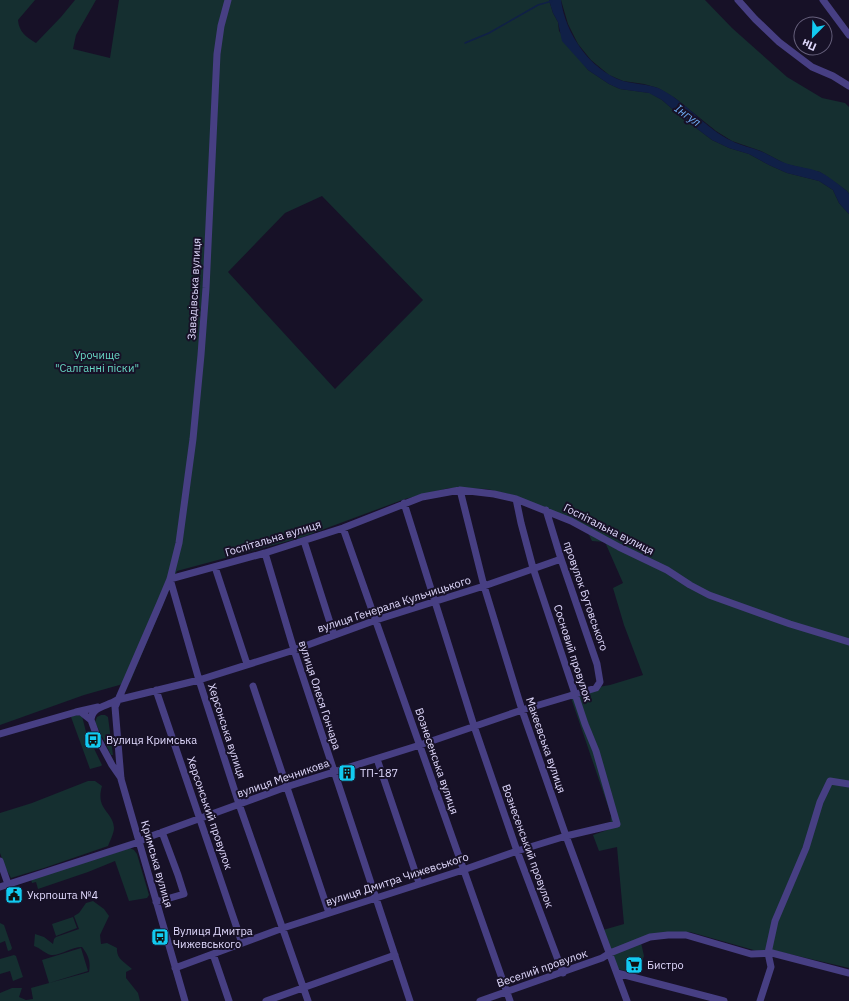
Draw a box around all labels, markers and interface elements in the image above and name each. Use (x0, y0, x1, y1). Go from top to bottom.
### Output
north arrow (793, 16, 833, 56)
text: Пн (800, 36, 819, 54)
water label: Інгул (672, 100, 704, 130)
street label: Завадівська вулиця (184, 238, 204, 340)
park label: Урочище "Салганні піски" (55, 348, 139, 375)
street label: Госпітальна вулиця (561, 500, 657, 558)
street label: Госпітальна вулиця (223, 517, 323, 559)
street label: провулок Бутовського (561, 539, 611, 653)
street label: вулиця Генерала Кульчицького (315, 573, 473, 635)
street label: Сосновий провулок (551, 603, 595, 703)
street label: вулиця Олеся Гончара (296, 639, 344, 752)
street label: Херсонська вулиця (205, 682, 249, 780)
street label: Макеєвська вулиця (523, 695, 569, 795)
street label: Вознесенська вулиця (412, 706, 462, 816)
bus stop icon: Вулиця Кримська (83, 730, 103, 750)
place label: Вулиця Кримська (106, 733, 197, 747)
street label: Херсонський провулок (184, 755, 236, 871)
street label: вулиця Мечникова (235, 756, 331, 800)
building icon: ТП-187 (337, 763, 357, 783)
place label: ТП-187 (360, 766, 398, 780)
street label: Вознесенський провулок (499, 782, 557, 910)
street label: Кримська вулиця (138, 819, 176, 909)
street label: вулиця Дмитра Чижевського (324, 849, 470, 909)
public building icon: Укрпошта №4 (4, 885, 24, 905)
place label: Укрпошта №4 (27, 888, 99, 902)
place label: Вулиця Дмитра Чижевського (173, 924, 253, 951)
bus stop icon: Вулиця Дмитра Чижевського (150, 927, 170, 947)
street label: Веселий провулок (495, 946, 589, 990)
supermarket icon: Бистро (624, 955, 644, 975)
place label: Бистро (647, 958, 684, 972)

